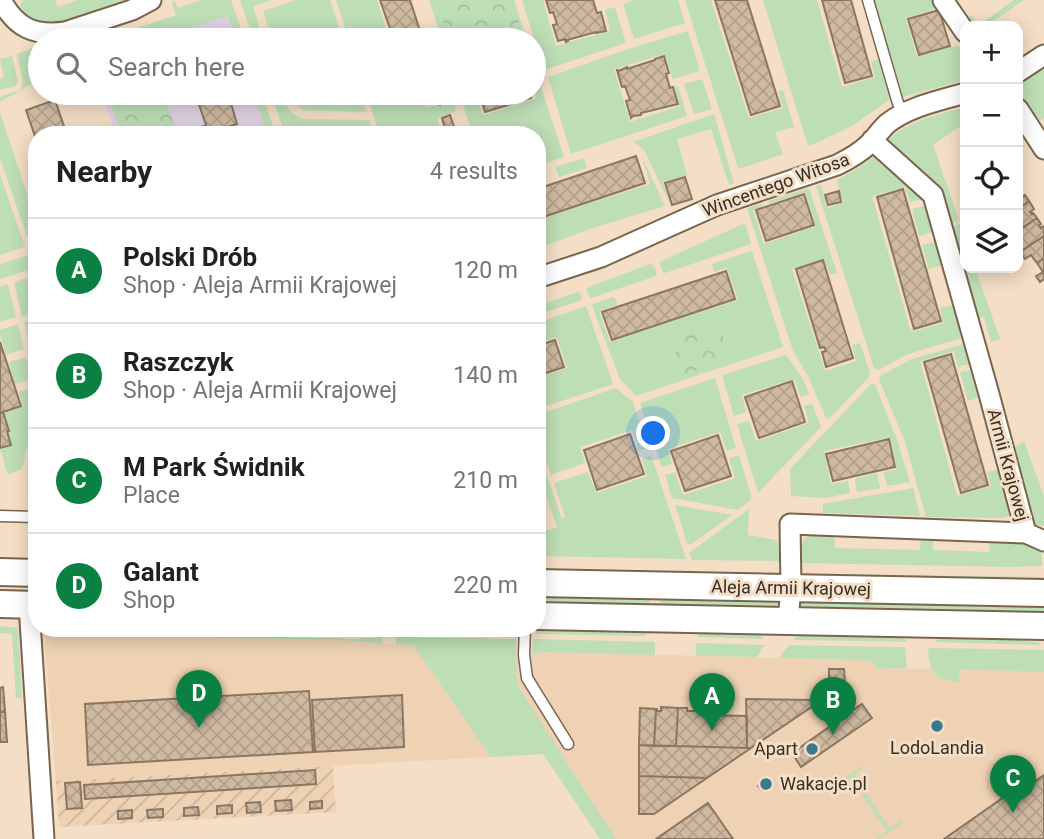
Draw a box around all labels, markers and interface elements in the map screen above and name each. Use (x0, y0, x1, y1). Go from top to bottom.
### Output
map controls (960, 21, 1023, 273)
button: + (960, 21, 1023, 84)
search box (28, 28, 546, 105)
icon: search (52, 48, 90, 86)
text: Search here (108, 52, 245, 82)
button: − (960, 84, 1023, 147)
button: locate (960, 147, 1023, 210)
street label: Wincentego Witosa (699, 148, 852, 221)
text: Nearby (56, 154, 152, 189)
text: 4 results (430, 158, 518, 185)
button: layers (960, 210, 1023, 273)
text: Polski Drób (123, 242, 257, 272)
text: A (71, 257, 87, 284)
text: 120 m (453, 257, 518, 284)
text: Shop · Aleja Armii Krajowej (123, 272, 397, 299)
text: Raszczyk (123, 347, 234, 377)
text: B (72, 362, 86, 389)
text: 140 m (453, 362, 518, 389)
text: Shop · Aleja Armii Krajowej (123, 377, 397, 404)
street label: Armii Krajowej (983, 406, 1034, 523)
your location (636, 416, 670, 450)
text: M Park Świdnik (123, 452, 305, 482)
text: C (71, 467, 87, 494)
text: 210 m (453, 467, 518, 494)
text: Place (123, 482, 180, 509)
text: Galant (123, 557, 199, 587)
text: D (72, 572, 86, 599)
text: 220 m (453, 572, 518, 599)
street label: Aleja Armii Krajowej (711, 576, 871, 599)
text: Shop (123, 587, 175, 614)
pin: D (176, 670, 222, 728)
pin: A (689, 673, 735, 731)
pin: B (810, 677, 856, 735)
marker: LodoLandia (929, 718, 945, 734)
place label: LodoLandia (890, 737, 984, 758)
place label: Apart (754, 738, 798, 759)
marker: Apart (804, 741, 820, 757)
pin: C (990, 755, 1036, 813)
place label: Wakacje.pl (780, 773, 867, 794)
marker: Wakacje.pl (758, 776, 774, 792)

